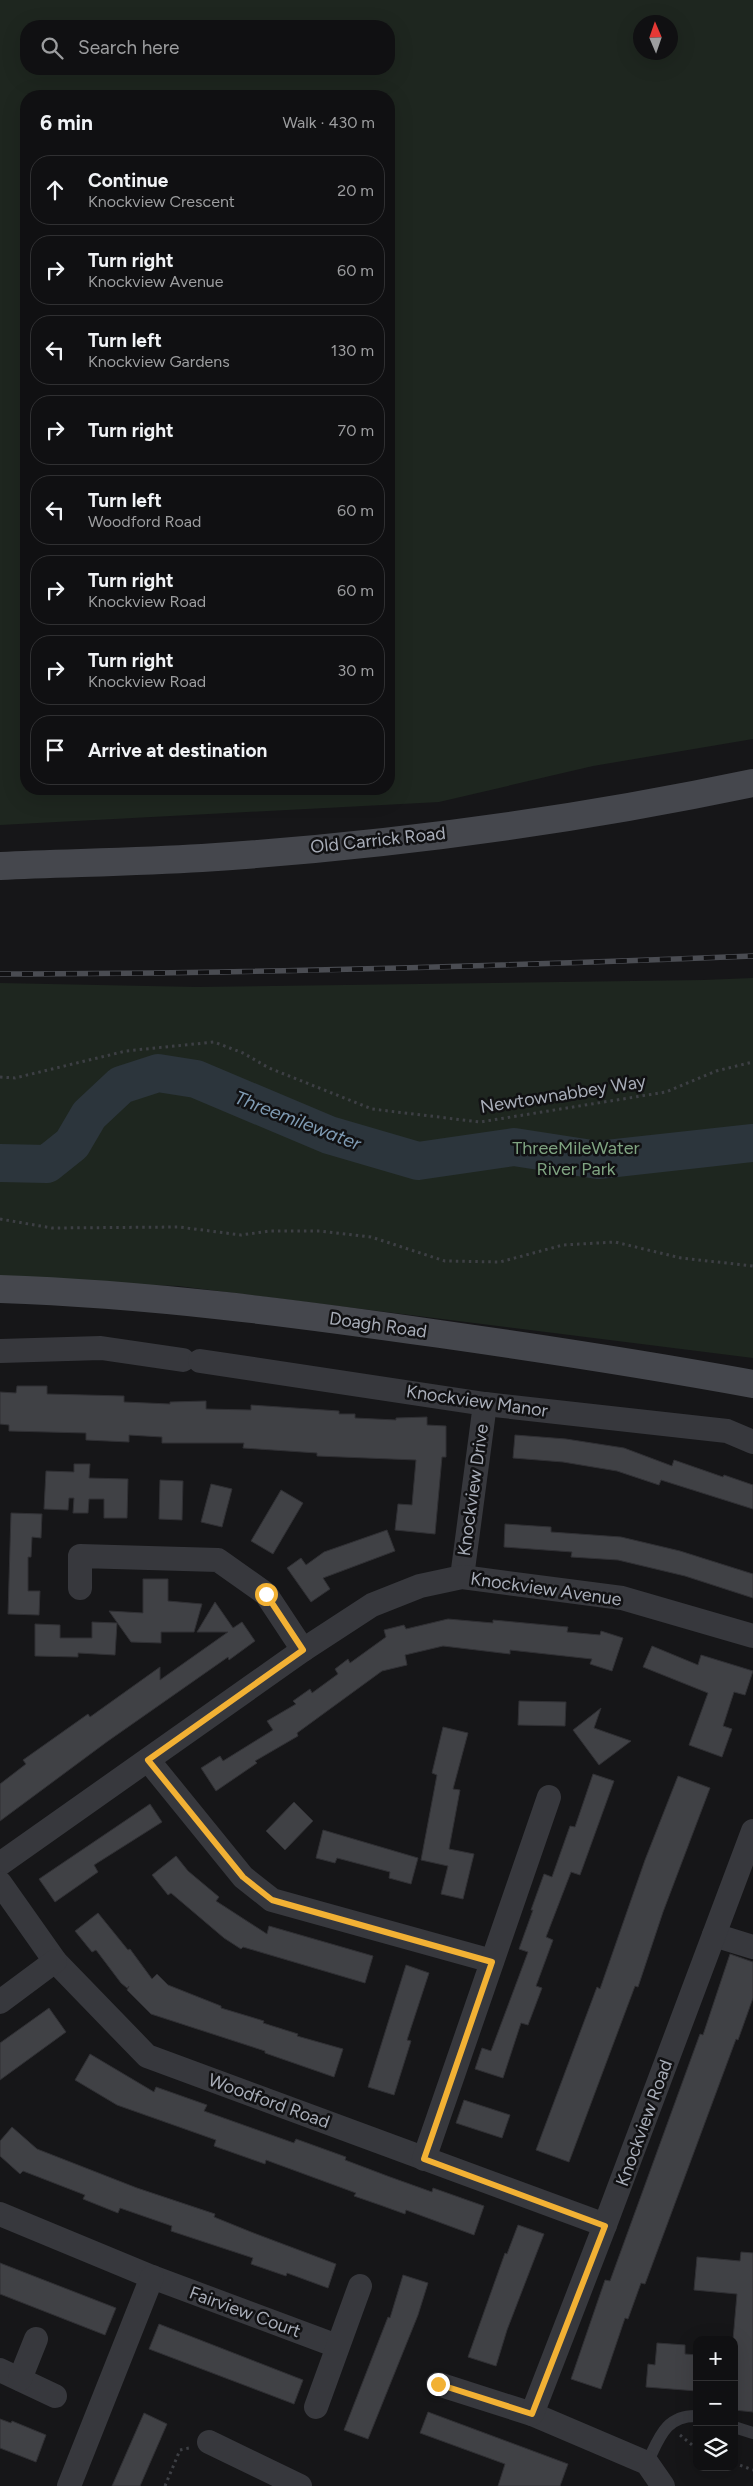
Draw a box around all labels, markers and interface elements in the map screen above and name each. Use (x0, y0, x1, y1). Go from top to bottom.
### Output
north arrow (633, 15, 678, 60)
search box (20, 20, 395, 75)
icon: search (38, 34, 66, 62)
text: Search here (78, 36, 180, 59)
text: 6 min (40, 110, 93, 135)
text: Walk · 430 m (282, 113, 375, 132)
text: Continue (88, 169, 168, 192)
icon: ahead (41, 176, 69, 204)
text: 20 m (337, 181, 374, 200)
text: Knockview Crescent (88, 192, 235, 211)
text: Turn right (88, 249, 174, 272)
icon: right (41, 256, 69, 284)
text: 60 m (337, 261, 374, 280)
text: Knockview Avenue (88, 272, 224, 291)
text: Turn left (88, 329, 162, 352)
icon: left (41, 336, 69, 364)
text: 130 m (331, 341, 374, 360)
text: Knockview Gardens (88, 352, 230, 371)
icon: right (41, 416, 69, 444)
text: Turn right (88, 419, 174, 442)
text: 70 m (338, 421, 374, 440)
text: Turn left (88, 489, 162, 512)
icon: left (41, 496, 69, 524)
text: 60 m (337, 501, 374, 520)
text: Woodford Road (88, 512, 201, 531)
text: Turn right (88, 569, 174, 592)
icon: right (41, 576, 69, 604)
text: 60 m (337, 581, 374, 600)
text: Knockview Road (88, 592, 206, 611)
text: Turn right (88, 649, 174, 672)
icon: right (41, 656, 69, 684)
text: 30 m (337, 661, 374, 680)
text: Knockview Road (88, 672, 206, 691)
icon: arrive (41, 736, 69, 764)
text: Arrive at destination (88, 739, 267, 762)
street label: Old Carrick Road (309, 822, 447, 858)
street label: Newtownabbey Way (479, 1070, 648, 1118)
water label: Threemilewater (231, 1086, 365, 1155)
park label: ThreeMileWater River Park (512, 1137, 640, 1180)
street label: Doagh Road (328, 1307, 428, 1343)
street label: Knockview Manor (405, 1380, 549, 1422)
street label: Knockview Drive (453, 1422, 493, 1557)
street label: Knockview Avenue (469, 1567, 623, 1611)
route start (255, 1583, 278, 1606)
street label: Knockview Road (611, 2057, 677, 2189)
street label: Woodford Road (205, 2069, 333, 2133)
street label: Fairview Court (186, 2282, 304, 2342)
map controls (693, 2336, 738, 2471)
button: + (693, 2336, 738, 2381)
route end (427, 2373, 450, 2396)
button: − (693, 2381, 738, 2426)
button: layers (693, 2426, 738, 2471)

